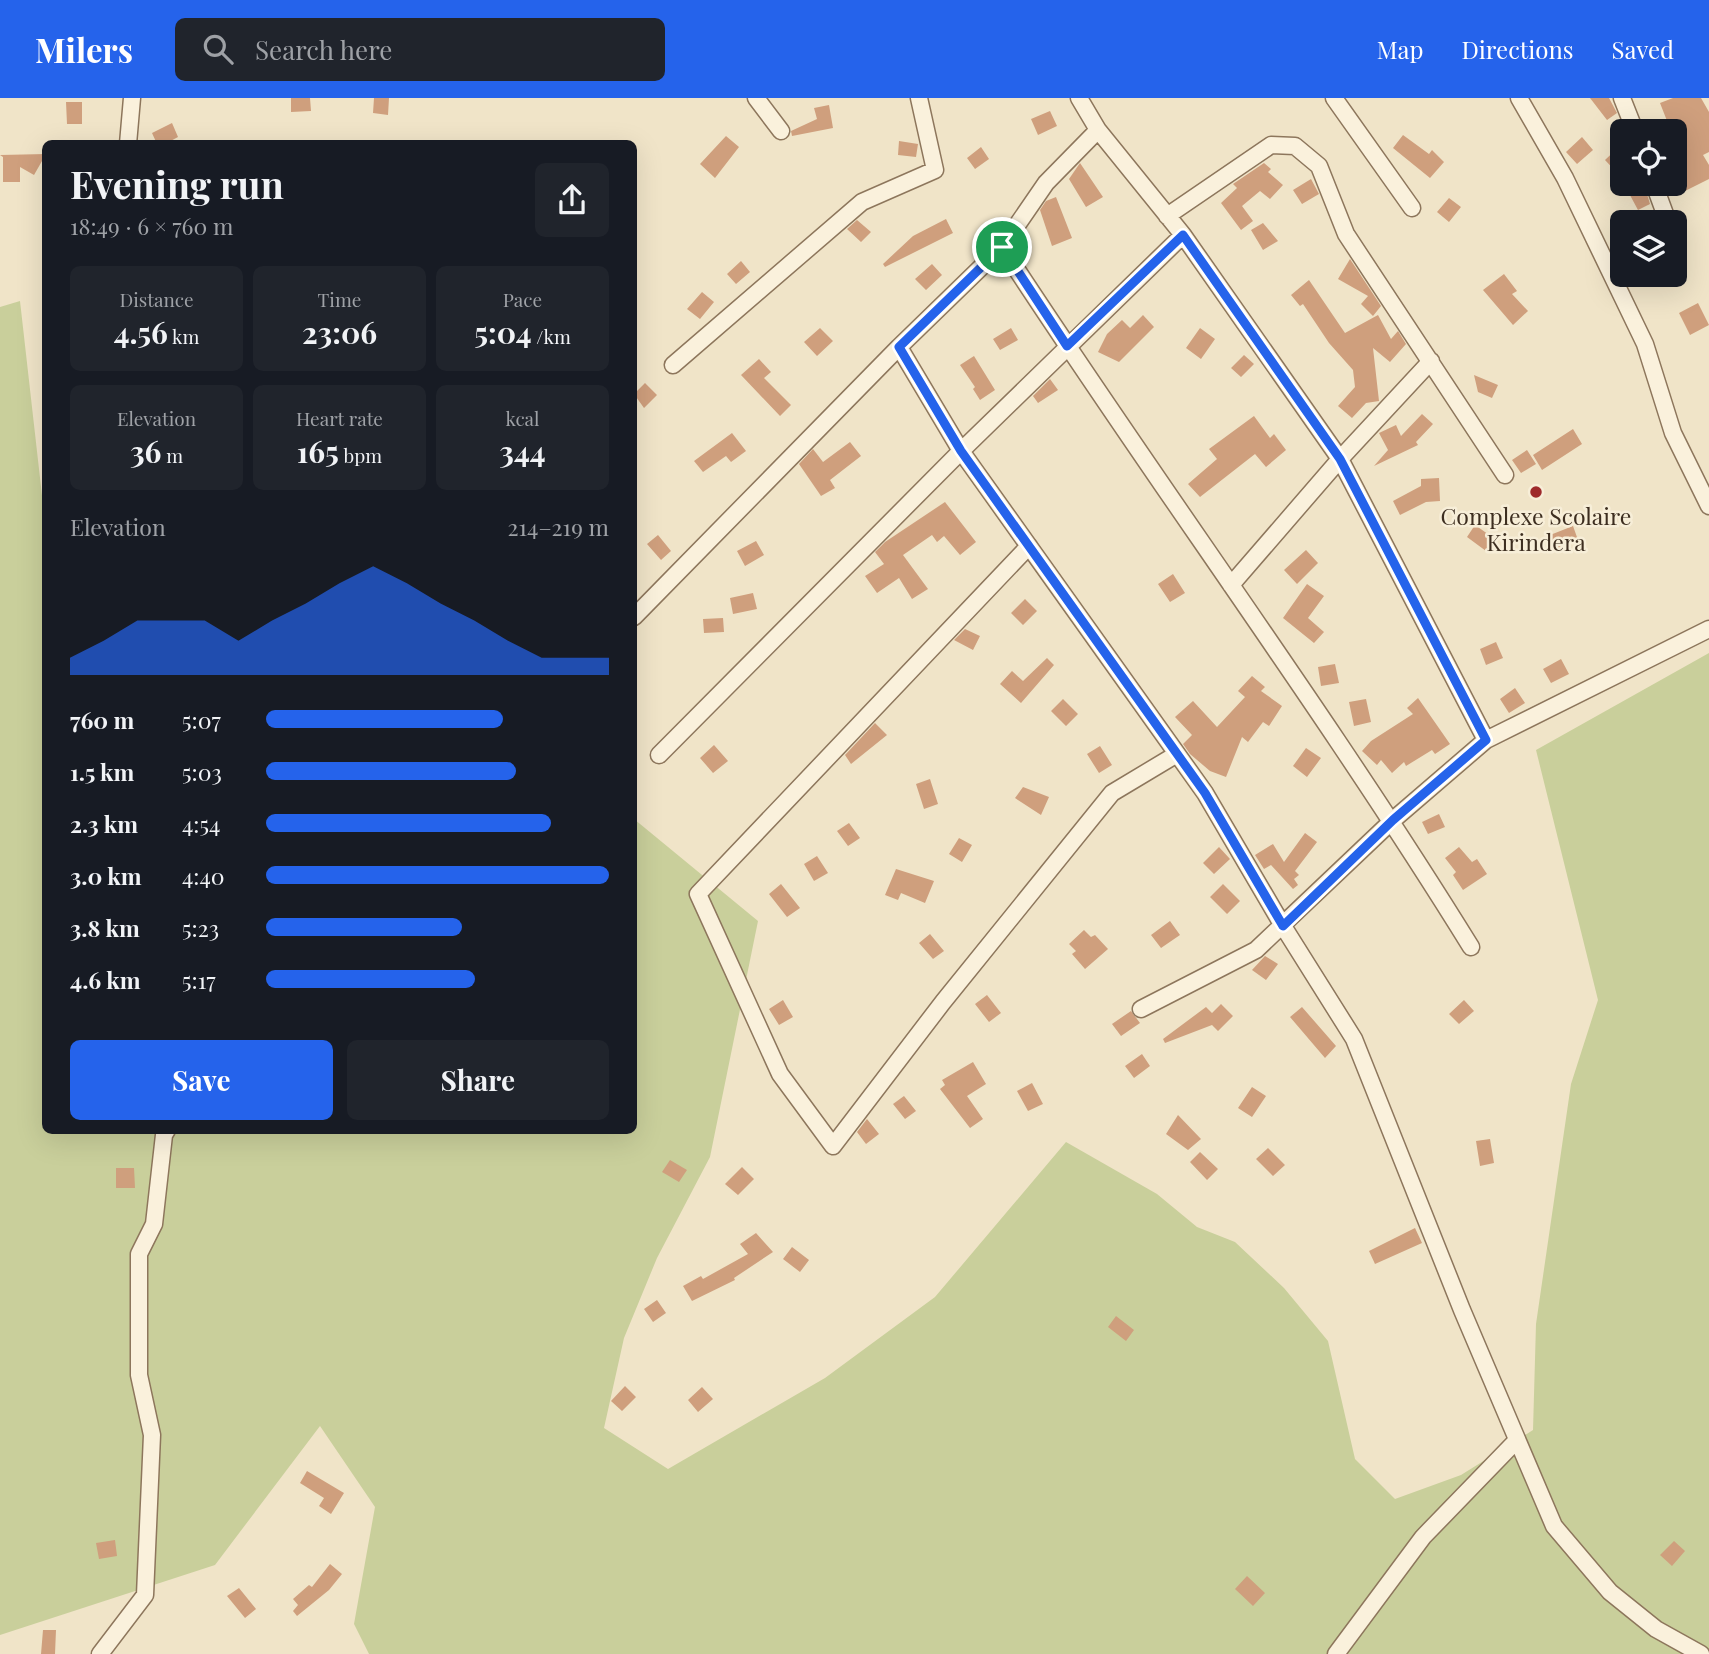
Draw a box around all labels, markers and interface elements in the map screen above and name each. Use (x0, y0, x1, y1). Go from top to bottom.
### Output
search box (175, 18, 665, 81)
text: Milers (35, 27, 133, 71)
icon: search (199, 30, 237, 68)
text: Search here (255, 32, 392, 67)
text: Map (1377, 33, 1423, 65)
text: Directions (1461, 33, 1574, 65)
text: Saved (1612, 33, 1674, 65)
map controls (1610, 119, 1687, 287)
button: locate (1610, 119, 1687, 196)
text: Evening run (70, 158, 284, 209)
button: share (535, 163, 609, 237)
text: 18:49 · 6 × 760 m (70, 210, 233, 241)
button: layers (1610, 210, 1687, 287)
pin (972, 217, 1032, 277)
icon: arrive (983, 228, 1021, 266)
text: Distance (119, 286, 194, 312)
text: Time (318, 286, 361, 312)
text: Pace (503, 286, 542, 312)
text: 4.56 (114, 312, 168, 352)
text: 23:06 (302, 312, 377, 352)
text: 5:04 (474, 312, 532, 352)
text: km (168, 323, 199, 349)
text: /km (532, 323, 571, 349)
text: Elevation (117, 405, 196, 431)
text: Heart rate (296, 405, 383, 431)
text: kcal (505, 405, 540, 431)
text: 36 (130, 431, 161, 471)
text: 165 (297, 431, 339, 471)
text: 344 (499, 431, 546, 471)
text: m (161, 442, 183, 468)
text: bpm (339, 442, 382, 468)
marker: Complexe Scolaire Kirindera (1528, 484, 1544, 500)
place label: Complexe Scolaire Kirindera (1441, 500, 1631, 557)
text: Elevation (70, 511, 166, 542)
text: 214–219 m (508, 511, 609, 542)
text: 760 m (70, 704, 134, 735)
text: 5:07 (182, 704, 221, 735)
text: 1.5 km (70, 756, 134, 787)
text: 5:03 (182, 756, 222, 787)
text: 2.3 km (70, 808, 138, 839)
text: 4:54 (182, 808, 220, 839)
text: 3.0 km (70, 860, 142, 891)
text: 4:40 (182, 860, 225, 891)
text: 3.8 km (70, 912, 140, 943)
text: 5:23 (182, 912, 219, 943)
text: 4.6 km (70, 964, 141, 995)
text: 5:17 (182, 964, 216, 995)
button: Save (70, 1040, 333, 1120)
button: Share (347, 1040, 609, 1120)

